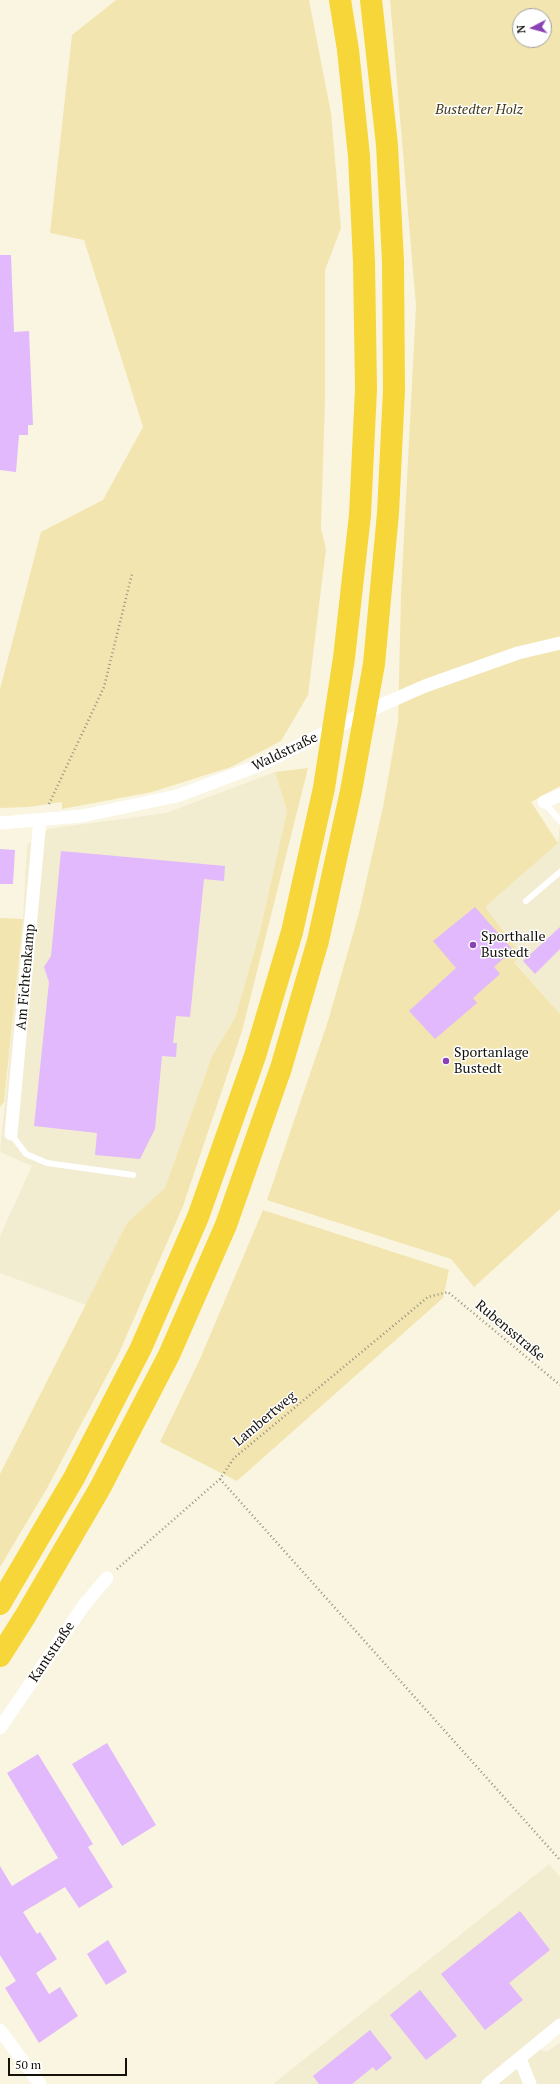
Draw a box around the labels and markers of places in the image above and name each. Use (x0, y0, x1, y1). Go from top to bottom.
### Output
place label: Sporthalle Bustedt (481, 929, 545, 962)
marker: Sporthalle Bustedt (468, 940, 478, 950)
place label: Sportanlage Bustedt (454, 1045, 529, 1078)
marker: Sportanlage Bustedt (441, 1056, 451, 1066)

